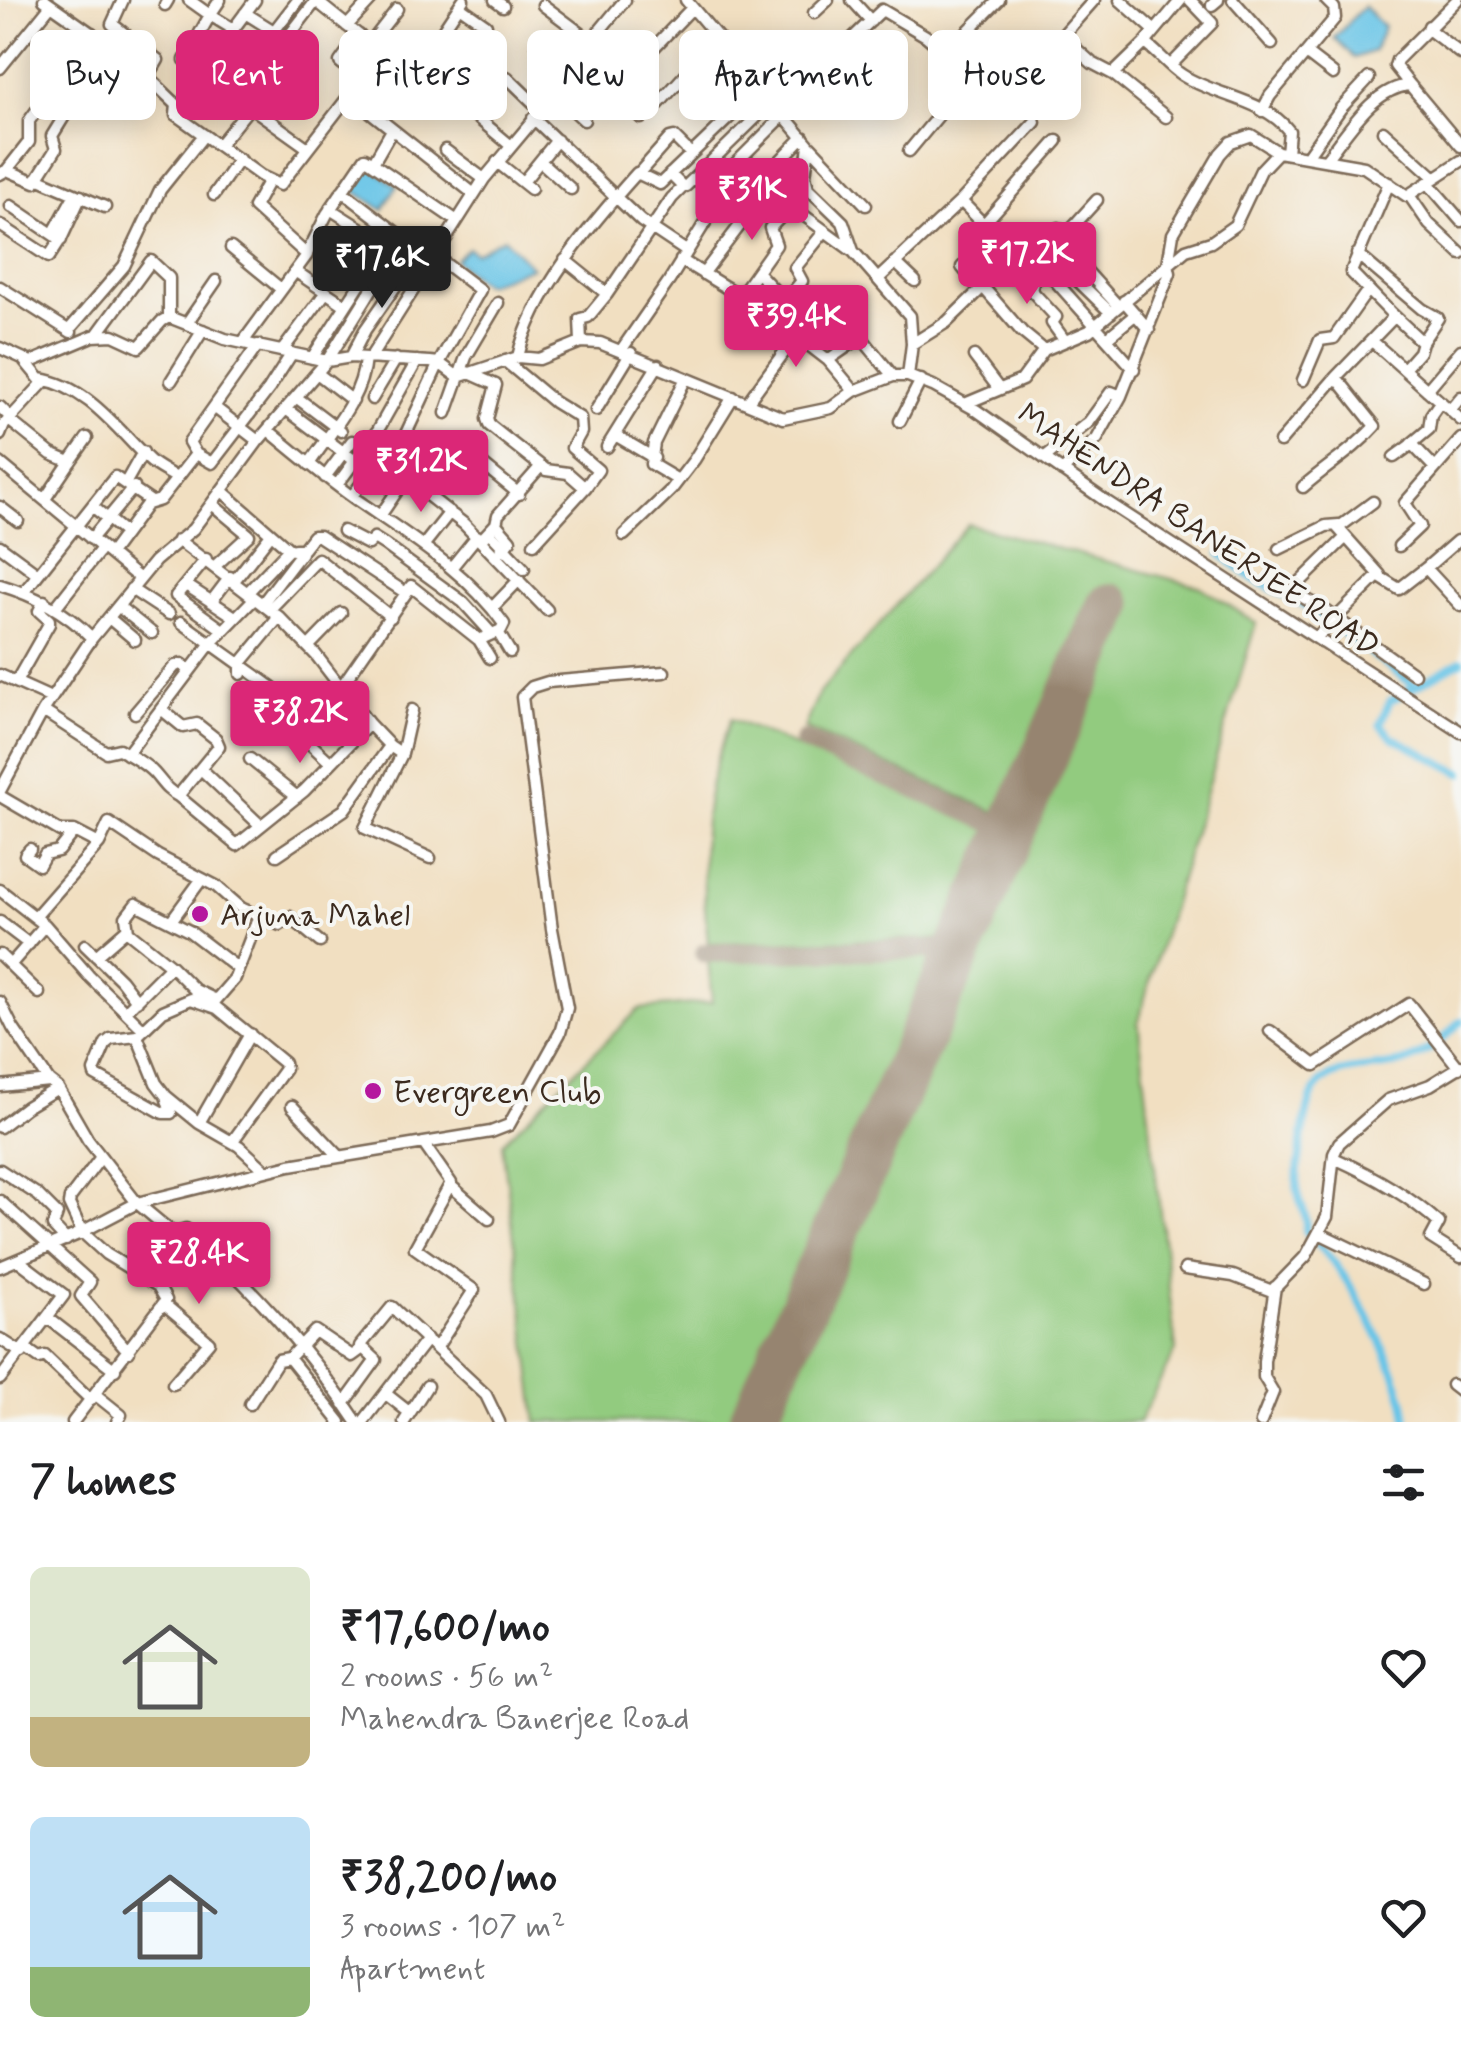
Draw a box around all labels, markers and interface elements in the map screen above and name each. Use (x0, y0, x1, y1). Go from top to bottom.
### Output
chip: Buy (30, 30, 156, 120)
chip: Rent (176, 30, 319, 120)
chip: Filters (339, 30, 507, 120)
chip: New (527, 30, 659, 120)
chip: Apartment (679, 30, 908, 120)
chip: House (928, 30, 1081, 120)
pin: ₹31K (693, 158, 811, 243)
text: ₹31K (717, 169, 787, 211)
pin: ₹17.2K (946, 222, 1108, 307)
pin: ₹17.6K (301, 226, 463, 311)
text: ₹17.2K (980, 233, 1074, 275)
text: ₹17.6K (335, 237, 429, 279)
pin: ₹39.4K (715, 285, 877, 370)
text: ₹39.4K (746, 296, 846, 338)
street label: MAHENDRA BANERJEE ROAD (1009, 394, 1387, 668)
pin: ₹31.2K (340, 430, 502, 515)
text: ₹31.2K (375, 441, 467, 483)
pin: ₹38.2K (219, 681, 381, 766)
text: ₹38.2K (252, 692, 348, 734)
place label: Arjuna Mahel (220, 895, 410, 937)
marker: Arjuna Mahel (189, 903, 211, 925)
place label: Evergreen Club (393, 1072, 601, 1116)
marker: Evergreen Club (362, 1080, 384, 1102)
pin: ₹28.4K (118, 1222, 280, 1307)
text: ₹28.4K (149, 1233, 249, 1275)
text: 7 homes (30, 1455, 177, 1510)
icon: filters (1376, 1455, 1431, 1510)
text: ₹17,600/mo (340, 1601, 550, 1656)
icon: home (110, 1607, 230, 1727)
icon: heart (1376, 1640, 1431, 1695)
text: 2 rooms · 56 m² (340, 1656, 553, 1698)
text: Mahendra Banerjee Road (340, 1698, 689, 1740)
text: ₹38,200/mo (340, 1851, 557, 1906)
icon: home (110, 1857, 230, 1977)
icon: heart (1376, 1890, 1431, 1945)
text: 3 rooms · 107 m² (340, 1906, 565, 1948)
text: Apartment (340, 1948, 485, 1990)

